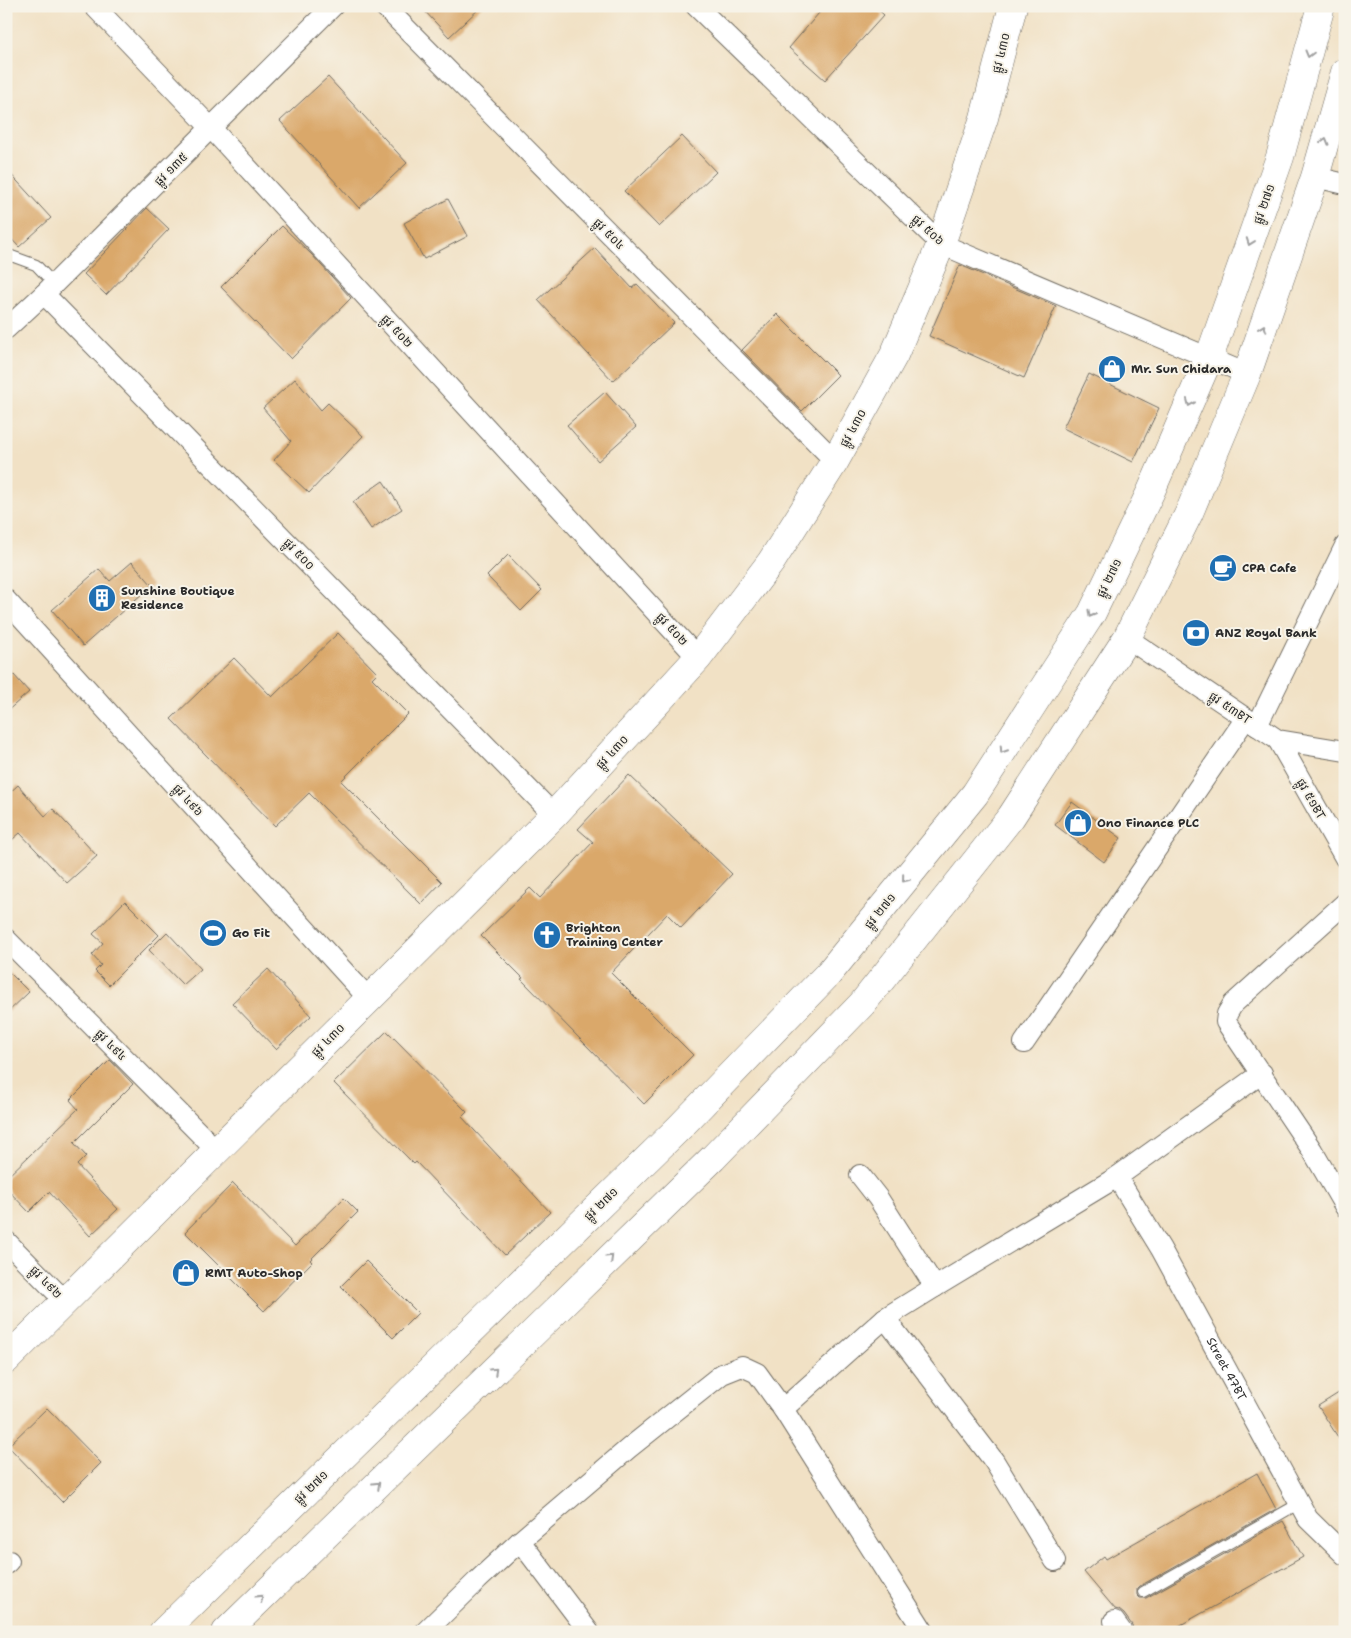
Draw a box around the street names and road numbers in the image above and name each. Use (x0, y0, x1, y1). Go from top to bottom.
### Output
street label: ផ្លូវ ៤៣០ (988, 31, 1016, 76)
street label: ផ្លូវ ១៣៥ (151, 149, 193, 191)
street label: ផ្លូវ ២៧១ (1249, 182, 1281, 227)
street label: ផ្លូវ ៥០៦ (907, 211, 948, 251)
street label: ផ្លូវ ៥០៤ (588, 215, 628, 255)
street label: ផ្លូវ ៥០២ (376, 311, 416, 353)
street label: ផ្លូវ ៤៣០ (836, 406, 872, 451)
street label: ផ្លូវ ៥០០ (278, 535, 318, 575)
street label: ផ្លូវ ២៧១ (1093, 556, 1128, 601)
street label: ផ្លូវ ៥០២ (651, 609, 691, 651)
street label: ផ្លូវ ៥៣BT (1204, 688, 1255, 730)
street label: ផ្លូវ ៤៣០ (592, 731, 634, 774)
street label: ផ្លូវ ៥១BT (1291, 776, 1329, 824)
street label: ផ្លូវ ៤៩៦ (167, 780, 207, 821)
street label: ផ្លូវ ២៧១ (861, 890, 901, 934)
street label: ផ្លូវ ៤៣០ (308, 1020, 350, 1062)
street label: ផ្លូវ ៤៩៤ (90, 1026, 130, 1066)
street label: ផ្លូវ ២៧១ (580, 1184, 623, 1226)
street label: ផ្លូវ ៤៩២ (25, 1262, 66, 1304)
street label: Street 47BT (1203, 1335, 1250, 1404)
street label: ផ្លូវ ២៧១ (290, 1467, 333, 1509)

